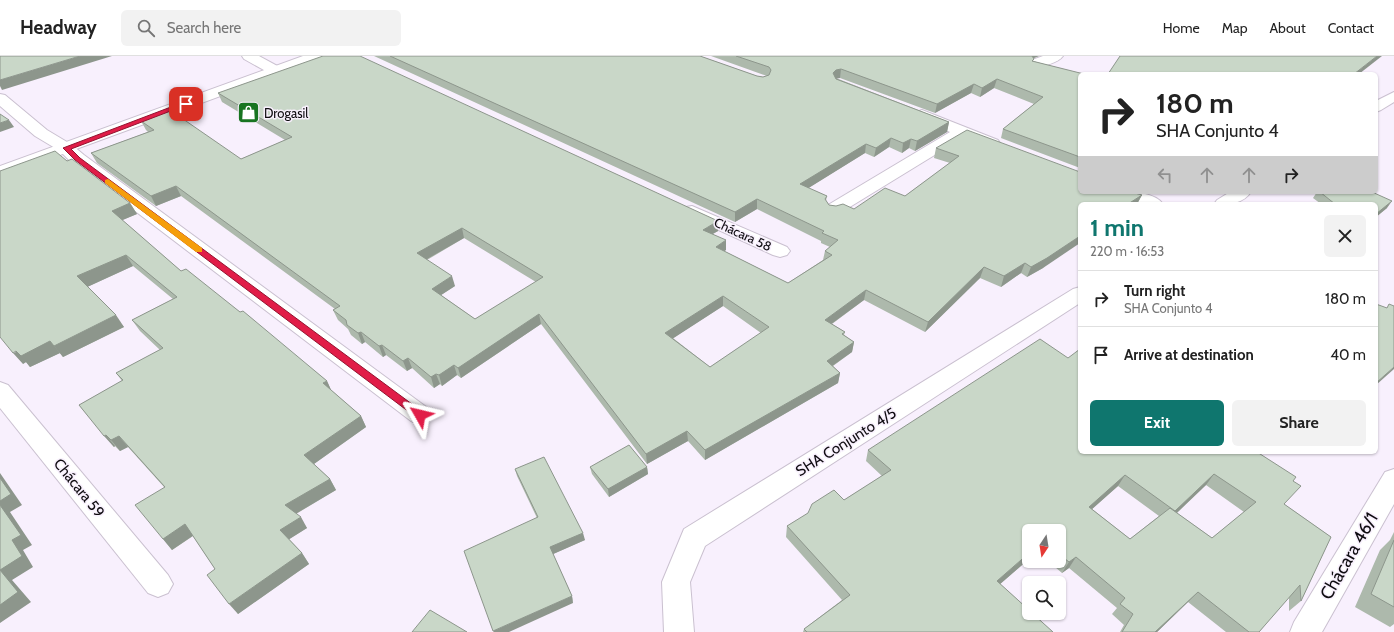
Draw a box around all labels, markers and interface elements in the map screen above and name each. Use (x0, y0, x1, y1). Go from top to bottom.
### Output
search box (121, 10, 401, 46)
text: Headway (20, 16, 97, 39)
icon: search (135, 17, 157, 39)
text: Search here (167, 19, 241, 37)
text: Home (1163, 19, 1200, 37)
text: Map (1222, 19, 1247, 37)
text: About (1269, 19, 1306, 37)
text: Contact (1328, 19, 1374, 37)
text: 180 m (1156, 86, 1234, 120)
pin (169, 87, 203, 121)
icon: right (1090, 88, 1142, 140)
icon: arrive (175, 93, 197, 115)
shop icon: Drogasil (236, 100, 262, 126)
place label: Drogasil (264, 105, 308, 121)
text: SHA Conjunto 4 (1156, 120, 1279, 142)
icon: left (1154, 164, 1176, 186)
icon: ahead (1196, 164, 1218, 186)
icon: ahead (1238, 164, 1260, 186)
icon: right (1280, 164, 1302, 186)
text: 1 min (1090, 213, 1144, 242)
street label: Chácara 58 (712, 214, 774, 254)
button: close (1324, 215, 1366, 257)
text: 220 m · 16:53 (1090, 243, 1164, 259)
text: Turn right (1124, 282, 1185, 300)
icon: right (1090, 288, 1112, 310)
text: 180 m (1325, 290, 1366, 308)
text: SHA Conjunto 4 (1124, 300, 1213, 316)
icon: arrive (1090, 344, 1112, 366)
text: Arrive at destination (1124, 346, 1254, 364)
text: 40 m (1330, 346, 1366, 364)
position arrow (399, 394, 441, 436)
button: Exit (1090, 400, 1224, 446)
button: Share (1232, 400, 1366, 446)
street label: SHA Conjunto 4/5 (792, 404, 900, 480)
street label: Chácara 59 (50, 455, 108, 521)
street label: Chácara 46/1 (1315, 509, 1383, 603)
north arrow (1022, 524, 1066, 568)
map controls (1022, 524, 1066, 620)
button: search (1022, 576, 1066, 620)

